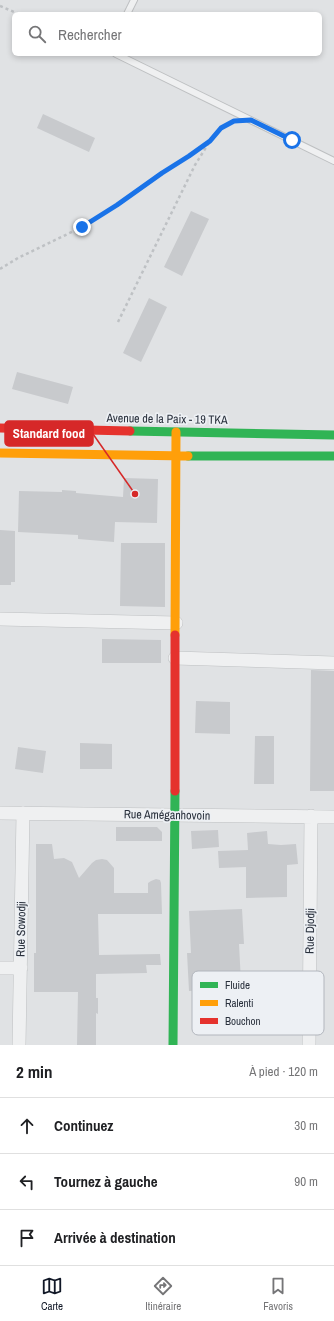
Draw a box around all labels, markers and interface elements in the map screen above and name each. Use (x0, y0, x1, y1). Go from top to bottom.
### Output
search box (12, 12, 322, 56)
icon: search (26, 23, 48, 45)
text: Rechercher (58, 24, 122, 45)
route start (283, 131, 301, 149)
route end (73, 218, 91, 236)
street label: Avenue de la Paix - 19 TKA (105, 410, 228, 428)
callout: Standard food (5, 421, 93, 446)
text: Standard food (13, 425, 85, 442)
street label: Rue Améganhovoin (124, 806, 210, 824)
street label: Rue Sowodji (13, 901, 29, 957)
street label: Rue Djodji (302, 908, 318, 954)
legend (192, 971, 324, 1035)
text: Fluide (225, 978, 250, 992)
text: Ralenti (225, 996, 254, 1010)
text: Bouchon (225, 1014, 261, 1028)
text: 2 min (16, 1060, 52, 1083)
text: À pied · 120 m (249, 1063, 318, 1080)
icon: ahead (16, 1115, 38, 1137)
text: Continuez (54, 1115, 113, 1136)
text: 30 m (294, 1117, 318, 1134)
icon: left (16, 1171, 38, 1193)
text: Tournez à gauche (54, 1171, 158, 1192)
text: 90 m (294, 1173, 318, 1190)
icon: arrive (16, 1227, 38, 1249)
text: Arrivée à destination (54, 1227, 176, 1248)
tab: Carte (41, 1275, 63, 1313)
tab: Itinéraire (145, 1275, 181, 1313)
tab: Favoris (263, 1275, 293, 1313)

